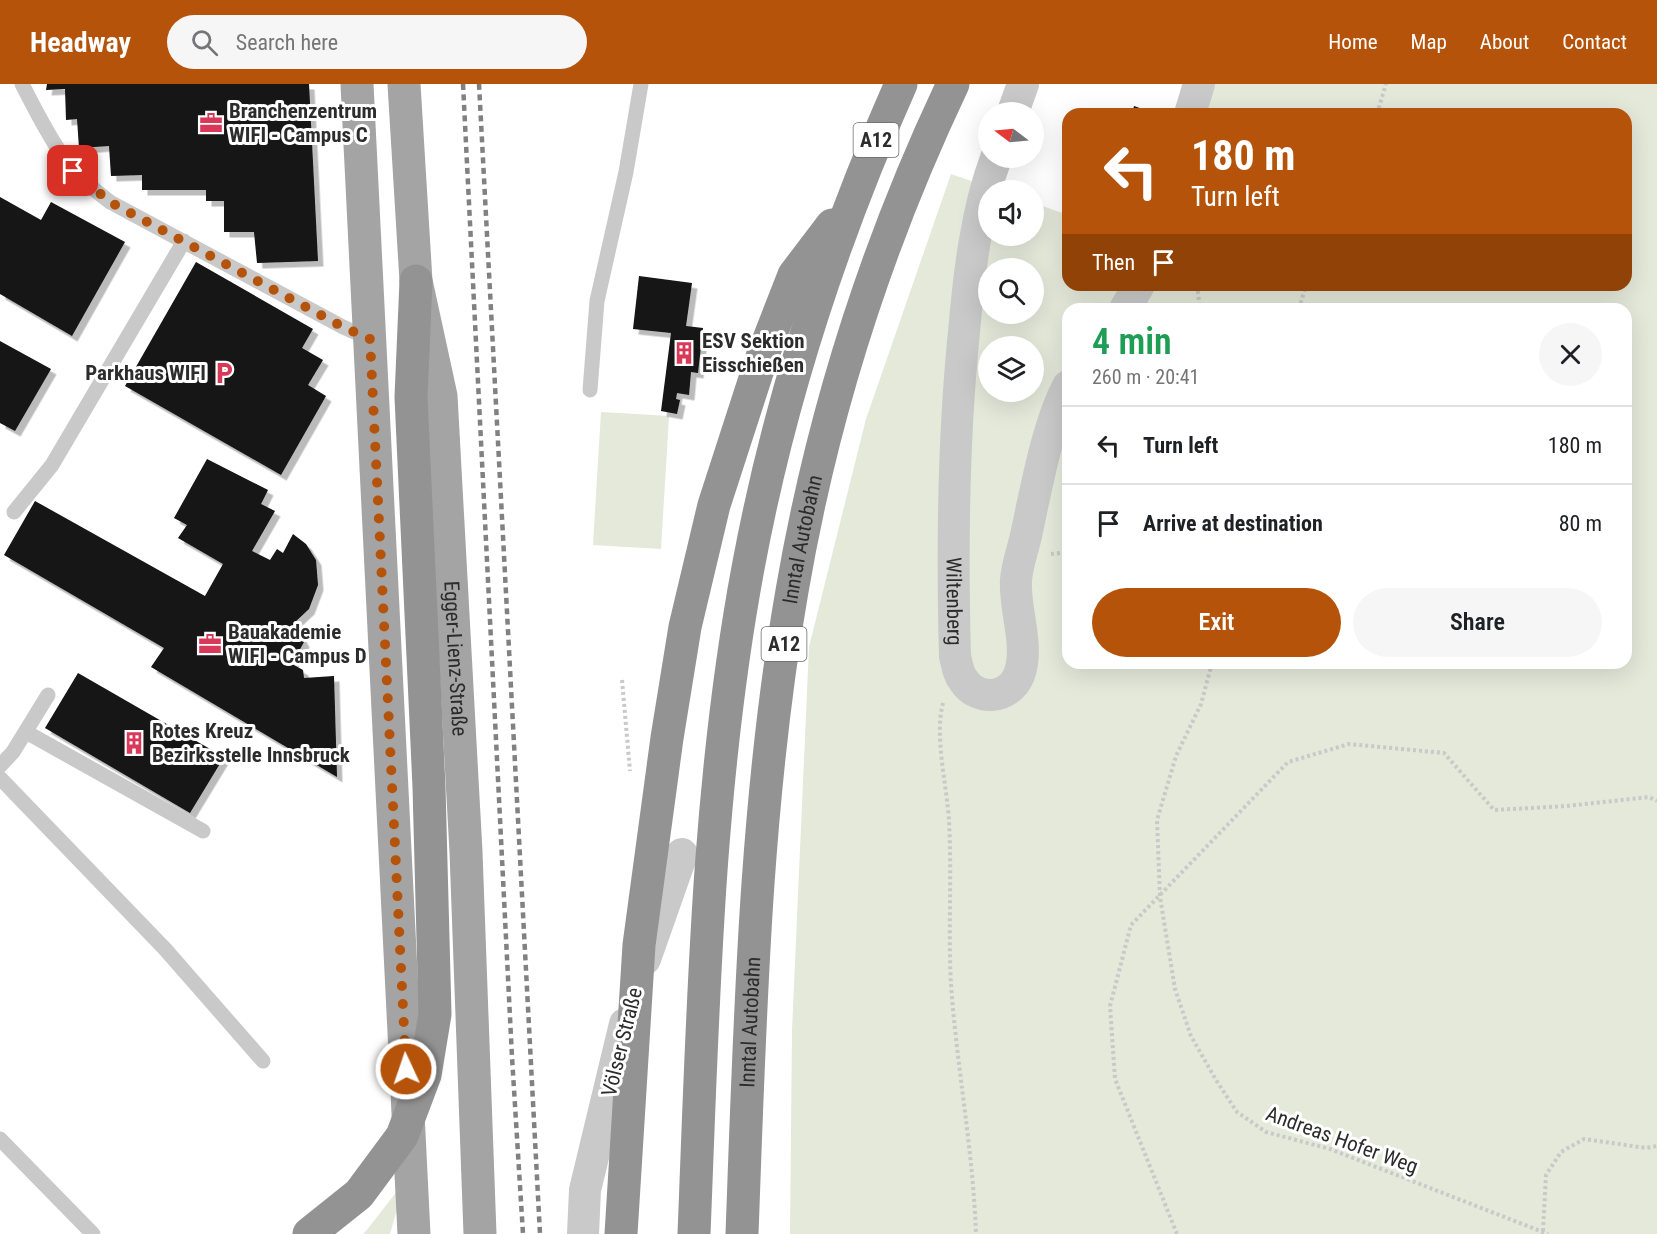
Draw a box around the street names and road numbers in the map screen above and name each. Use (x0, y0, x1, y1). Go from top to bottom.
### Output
road number: A12 (854, 123, 898, 157)
street label: Inntal Autobahn (778, 473, 827, 606)
street label: Wiltenberg (942, 557, 967, 646)
street label: Egger-Lienz-Straße (439, 580, 472, 737)
road number: A12 (762, 627, 806, 661)
street label: Inntal Autobahn (735, 956, 765, 1088)
street label: Völser Straße (597, 985, 647, 1099)
street label: Andreas Hofer Weg (1263, 1101, 1421, 1179)

